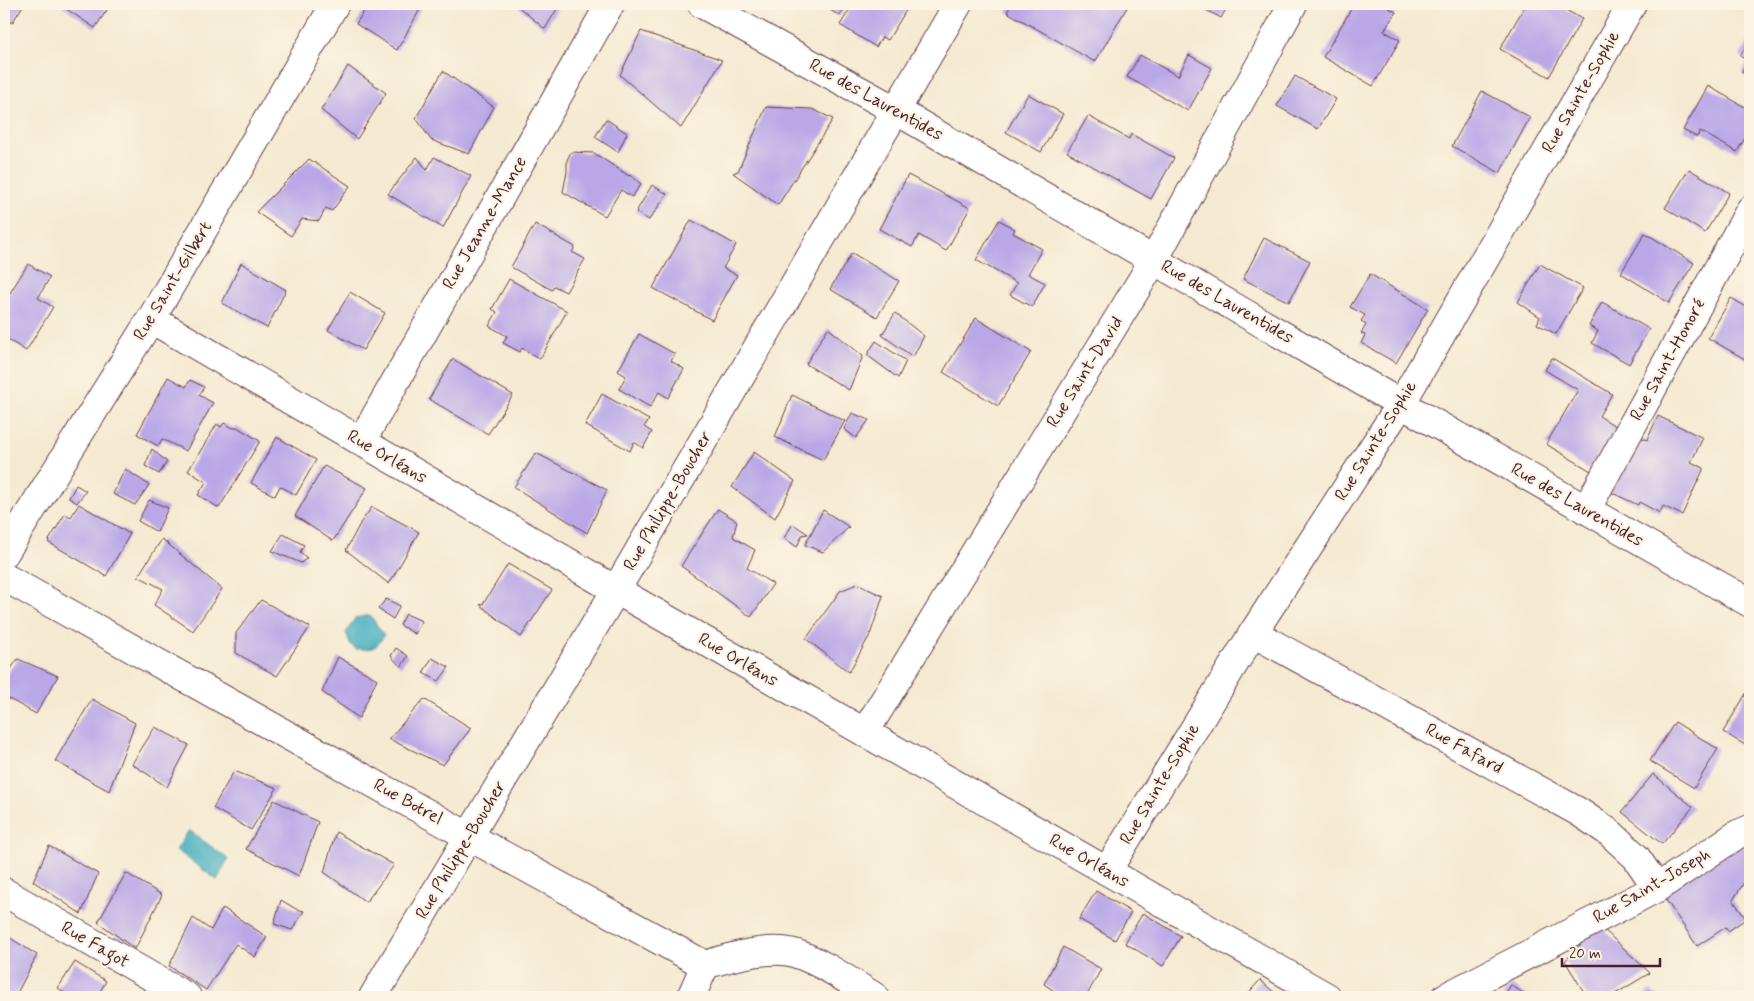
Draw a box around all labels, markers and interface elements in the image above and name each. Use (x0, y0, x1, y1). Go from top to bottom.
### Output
street label: Rue Sainte-Sophie (1536, 26, 1626, 158)
street label: Rue des Laurentides (805, 53, 947, 147)
street label: Rue Jeanne-Mance (437, 152, 533, 294)
street label: Rue Saint-Gilbert (128, 217, 218, 345)
street label: Rue des Laurentides (1156, 254, 1298, 350)
street label: Rue Saint-Honoré (1625, 295, 1711, 425)
street label: Rue Saint-David (1041, 312, 1129, 432)
street label: Rue Sainte-Sophie (1329, 376, 1423, 506)
street label: Rue Orléans (342, 424, 432, 490)
street label: Rue Philippe-Boucher (618, 426, 718, 575)
street label: Rue des Laurentides (1506, 457, 1648, 553)
street label: Rue Orléans (693, 627, 783, 693)
street label: Rue Fafard (1421, 718, 1507, 780)
street label: Rue Sainte-Sophie (1114, 719, 1206, 849)
street label: Rue Botrel (369, 773, 447, 831)
street label: Rue Philippe-Boucher (410, 776, 512, 924)
street label: Rue Orléans (1044, 828, 1134, 894)
street label: Rue Saint-Joseph (1589, 842, 1715, 929)
street label: Rue Fagot (55, 916, 134, 976)
scale bar (1562, 936, 1659, 968)
text: 20 m (1569, 944, 1601, 964)

